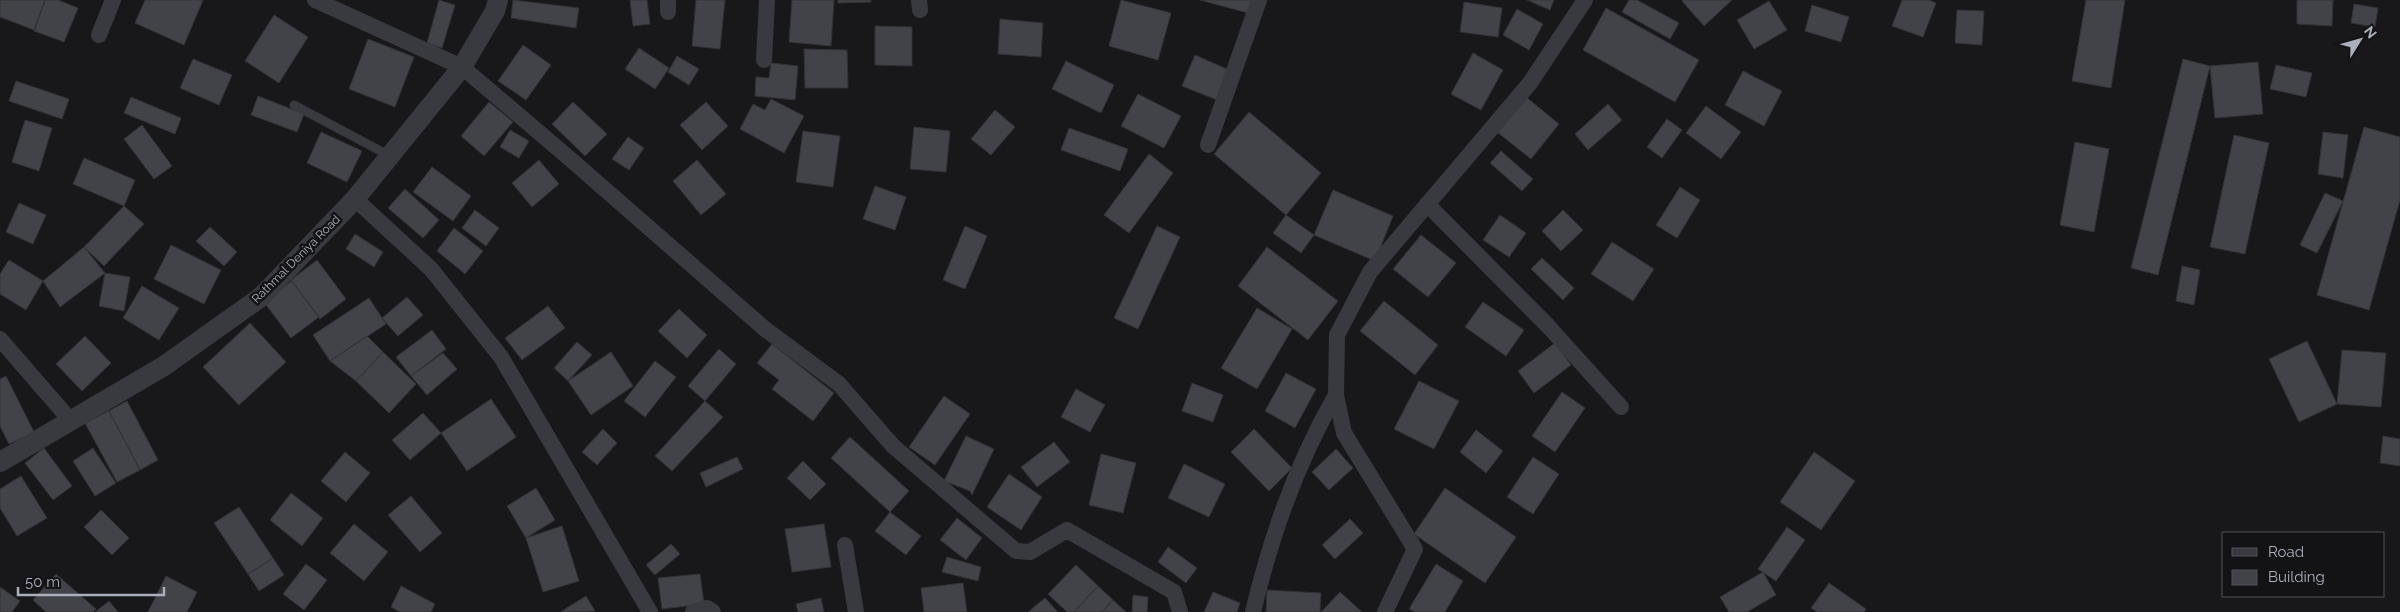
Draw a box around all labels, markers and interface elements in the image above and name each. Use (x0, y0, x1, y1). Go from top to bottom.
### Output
north arrow (2335, 15, 2385, 65)
text: N (2361, 23, 2380, 41)
street label: Rathmal Deniya Road (249, 212, 343, 306)
legend (2222, 532, 2385, 597)
text: Road (2268, 543, 2304, 561)
scale bar (18, 564, 164, 596)
text: Building (2268, 568, 2325, 586)
text: 50 m (25, 573, 60, 591)

